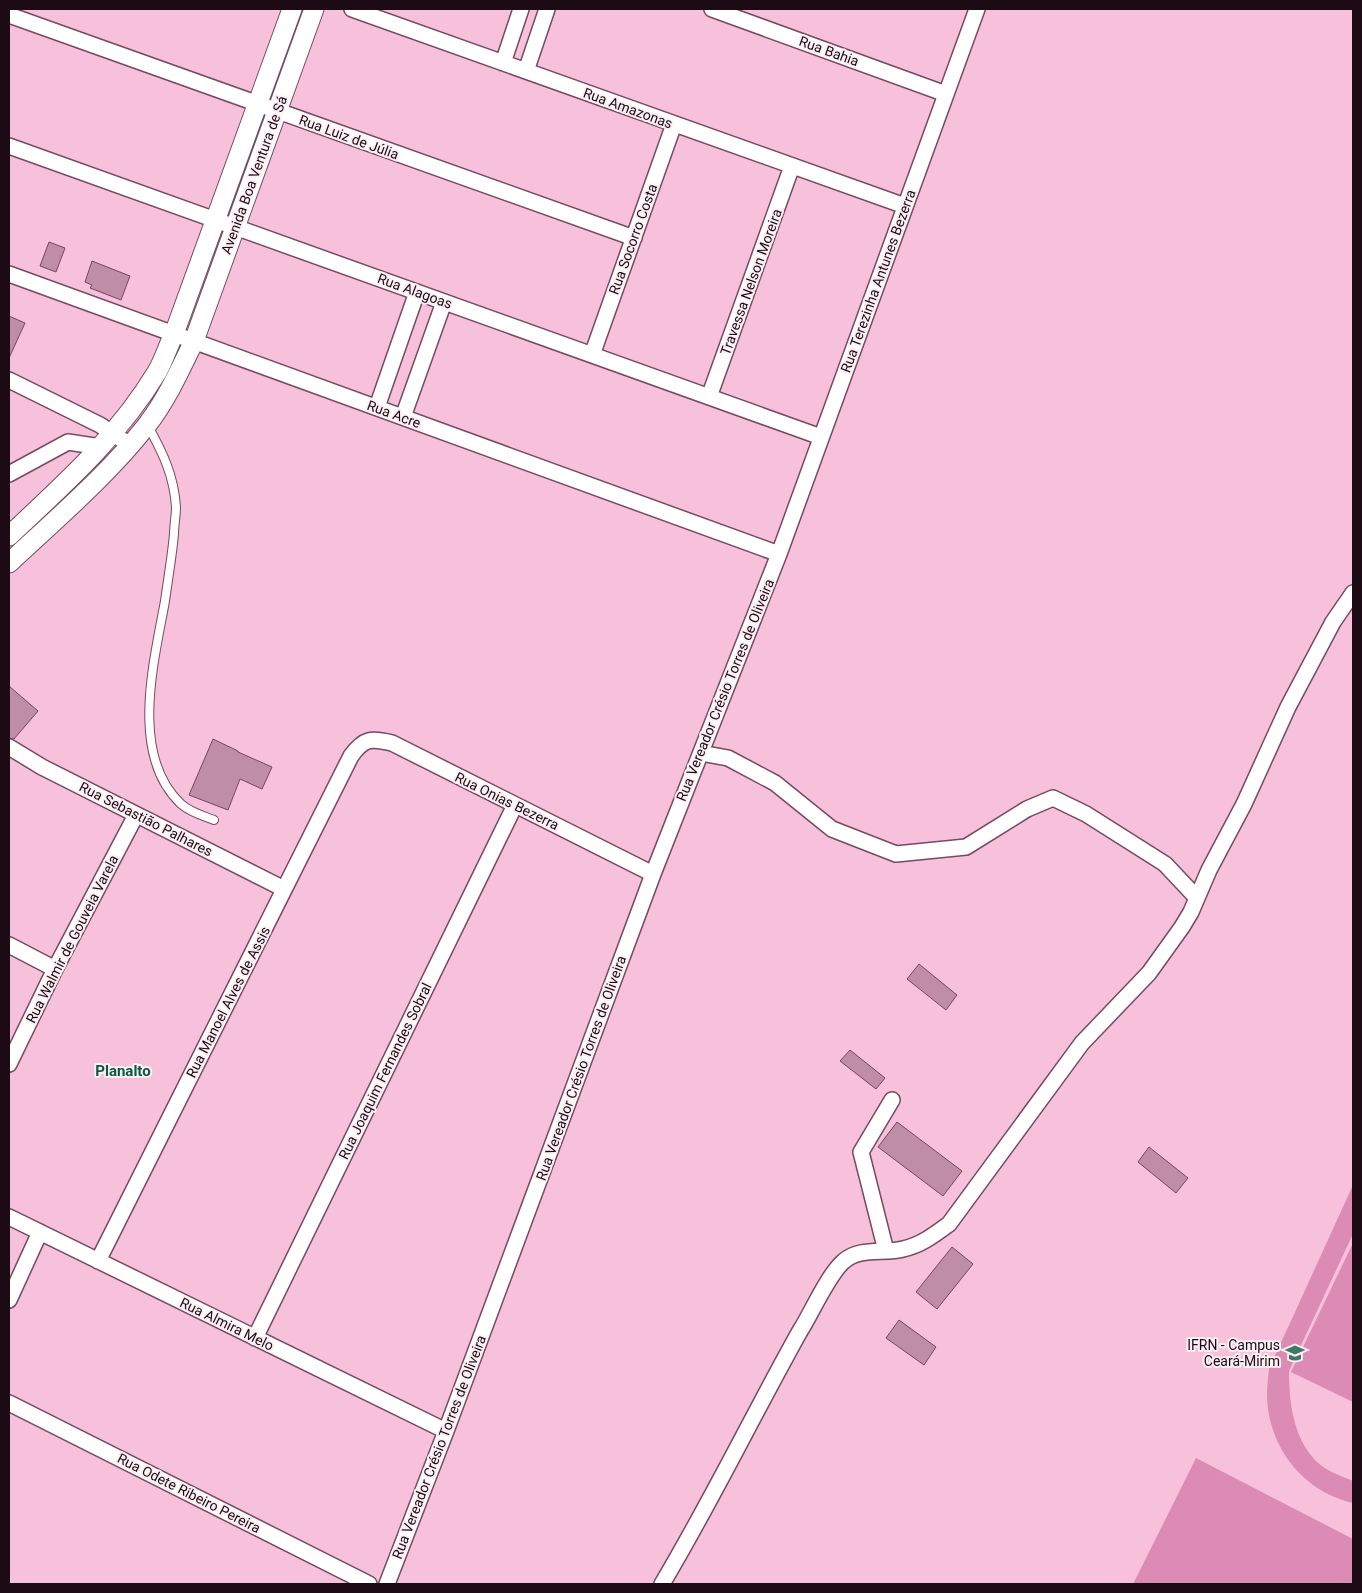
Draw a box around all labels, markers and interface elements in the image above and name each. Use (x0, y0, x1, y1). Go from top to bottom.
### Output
street label: Rua Bahia (797, 33, 861, 69)
street label: Rua Amazonas (581, 84, 675, 132)
street label: Avenida Boa Ventura de Sá (218, 94, 290, 256)
street label: Rua Luiz de Júlia (297, 112, 401, 162)
street label: Rua Socorro Costa (606, 182, 660, 296)
street label: Rua Terezinha Antunes Bezerra (837, 187, 919, 375)
street label: Travessa Nelson Moreira (717, 207, 785, 357)
street label: Rua Alagoas (375, 270, 455, 312)
street label: Rua Acre (365, 397, 423, 431)
street label: Rua Vereador Crésio Torres de Oliveira (673, 577, 777, 803)
street label: Rua Onias Bezerra (452, 769, 562, 833)
street label: Rua Sebastião Palhares (77, 778, 215, 860)
street label: Rua Walmir de Gouveia Varela (23, 852, 121, 1026)
street label: Rua Manoel Alves de Assis (183, 924, 273, 1080)
street label: Rua Vereador Crésio Torres de Oliveira (533, 953, 629, 1183)
street label: Rua Joaquim Fernandes Sobral (335, 980, 435, 1162)
district label: Planalto (95, 1062, 151, 1080)
street label: Rua Almira Melo (178, 1294, 276, 1354)
street label: Rua Vereador Crésio Torres de Oliveira (389, 1333, 489, 1561)
place label: IFRN - Campus Ceará-Mirim (1187, 1337, 1280, 1369)
school or university icon: IFRN - Campus Ceará-Mirim (1284, 1342, 1306, 1364)
street label: Rua Odete Ribeiro Pereira (115, 1450, 263, 1536)

